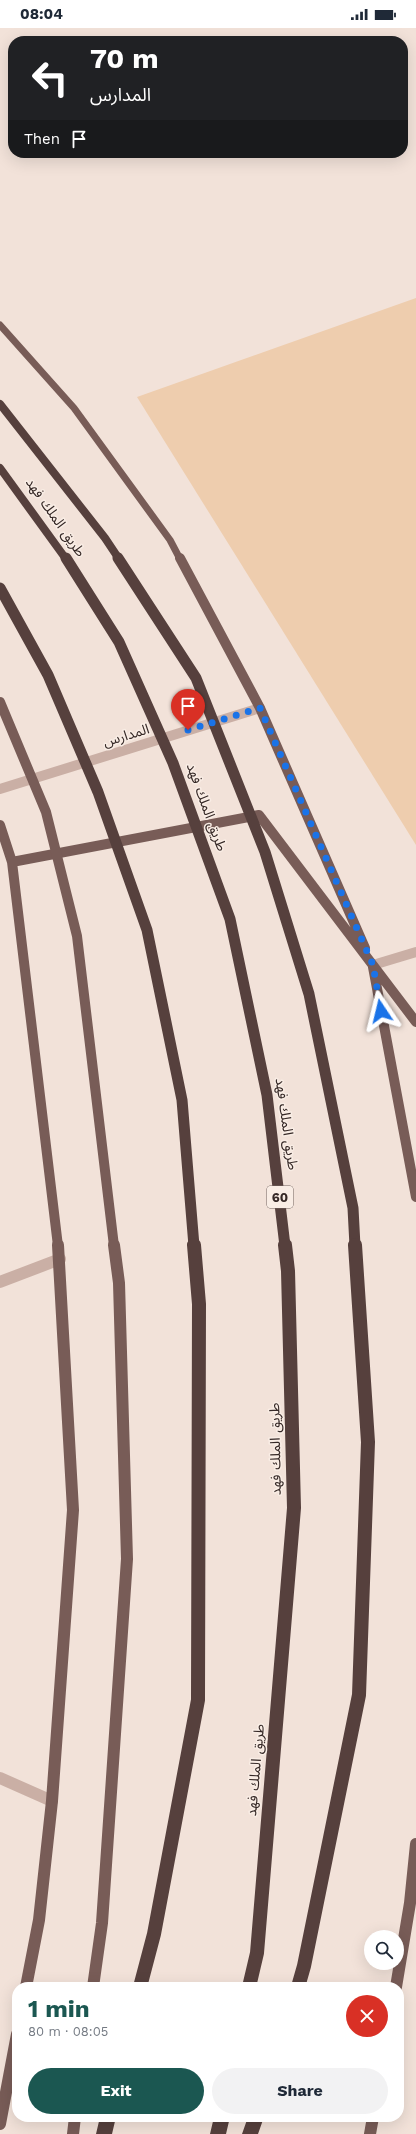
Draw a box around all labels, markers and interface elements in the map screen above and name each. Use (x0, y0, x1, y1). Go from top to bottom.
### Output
text: 08:04 (20, 5, 63, 23)
text: 70 m (90, 42, 159, 75)
icon: left (24, 52, 76, 104)
text: المدارس (90, 84, 151, 105)
icon: arrive (68, 128, 90, 150)
text: Then (24, 130, 60, 148)
street label: طريق الملك فهد (21, 474, 89, 561)
pin (171, 689, 205, 730)
icon: arrive (177, 695, 199, 717)
street label: المدارس (101, 720, 151, 751)
street label: طريق الملك فهد (182, 761, 230, 854)
position arrow (360, 990, 402, 1032)
street label: طريق الملك فهد (271, 1077, 301, 1171)
road number: 60 (267, 1186, 293, 1208)
street label: طريق الملك فهد (266, 1403, 286, 1495)
street label: طريق الملك فهد (243, 1723, 269, 1817)
map controls (364, 1930, 404, 1970)
button: search (364, 1930, 404, 1970)
text: 1 min (28, 1995, 90, 2023)
button: close (346, 1995, 388, 2037)
text: 80 m · 08:05 (28, 2024, 108, 2039)
button: Exit (28, 2068, 204, 2114)
button: Share (212, 2068, 388, 2114)

